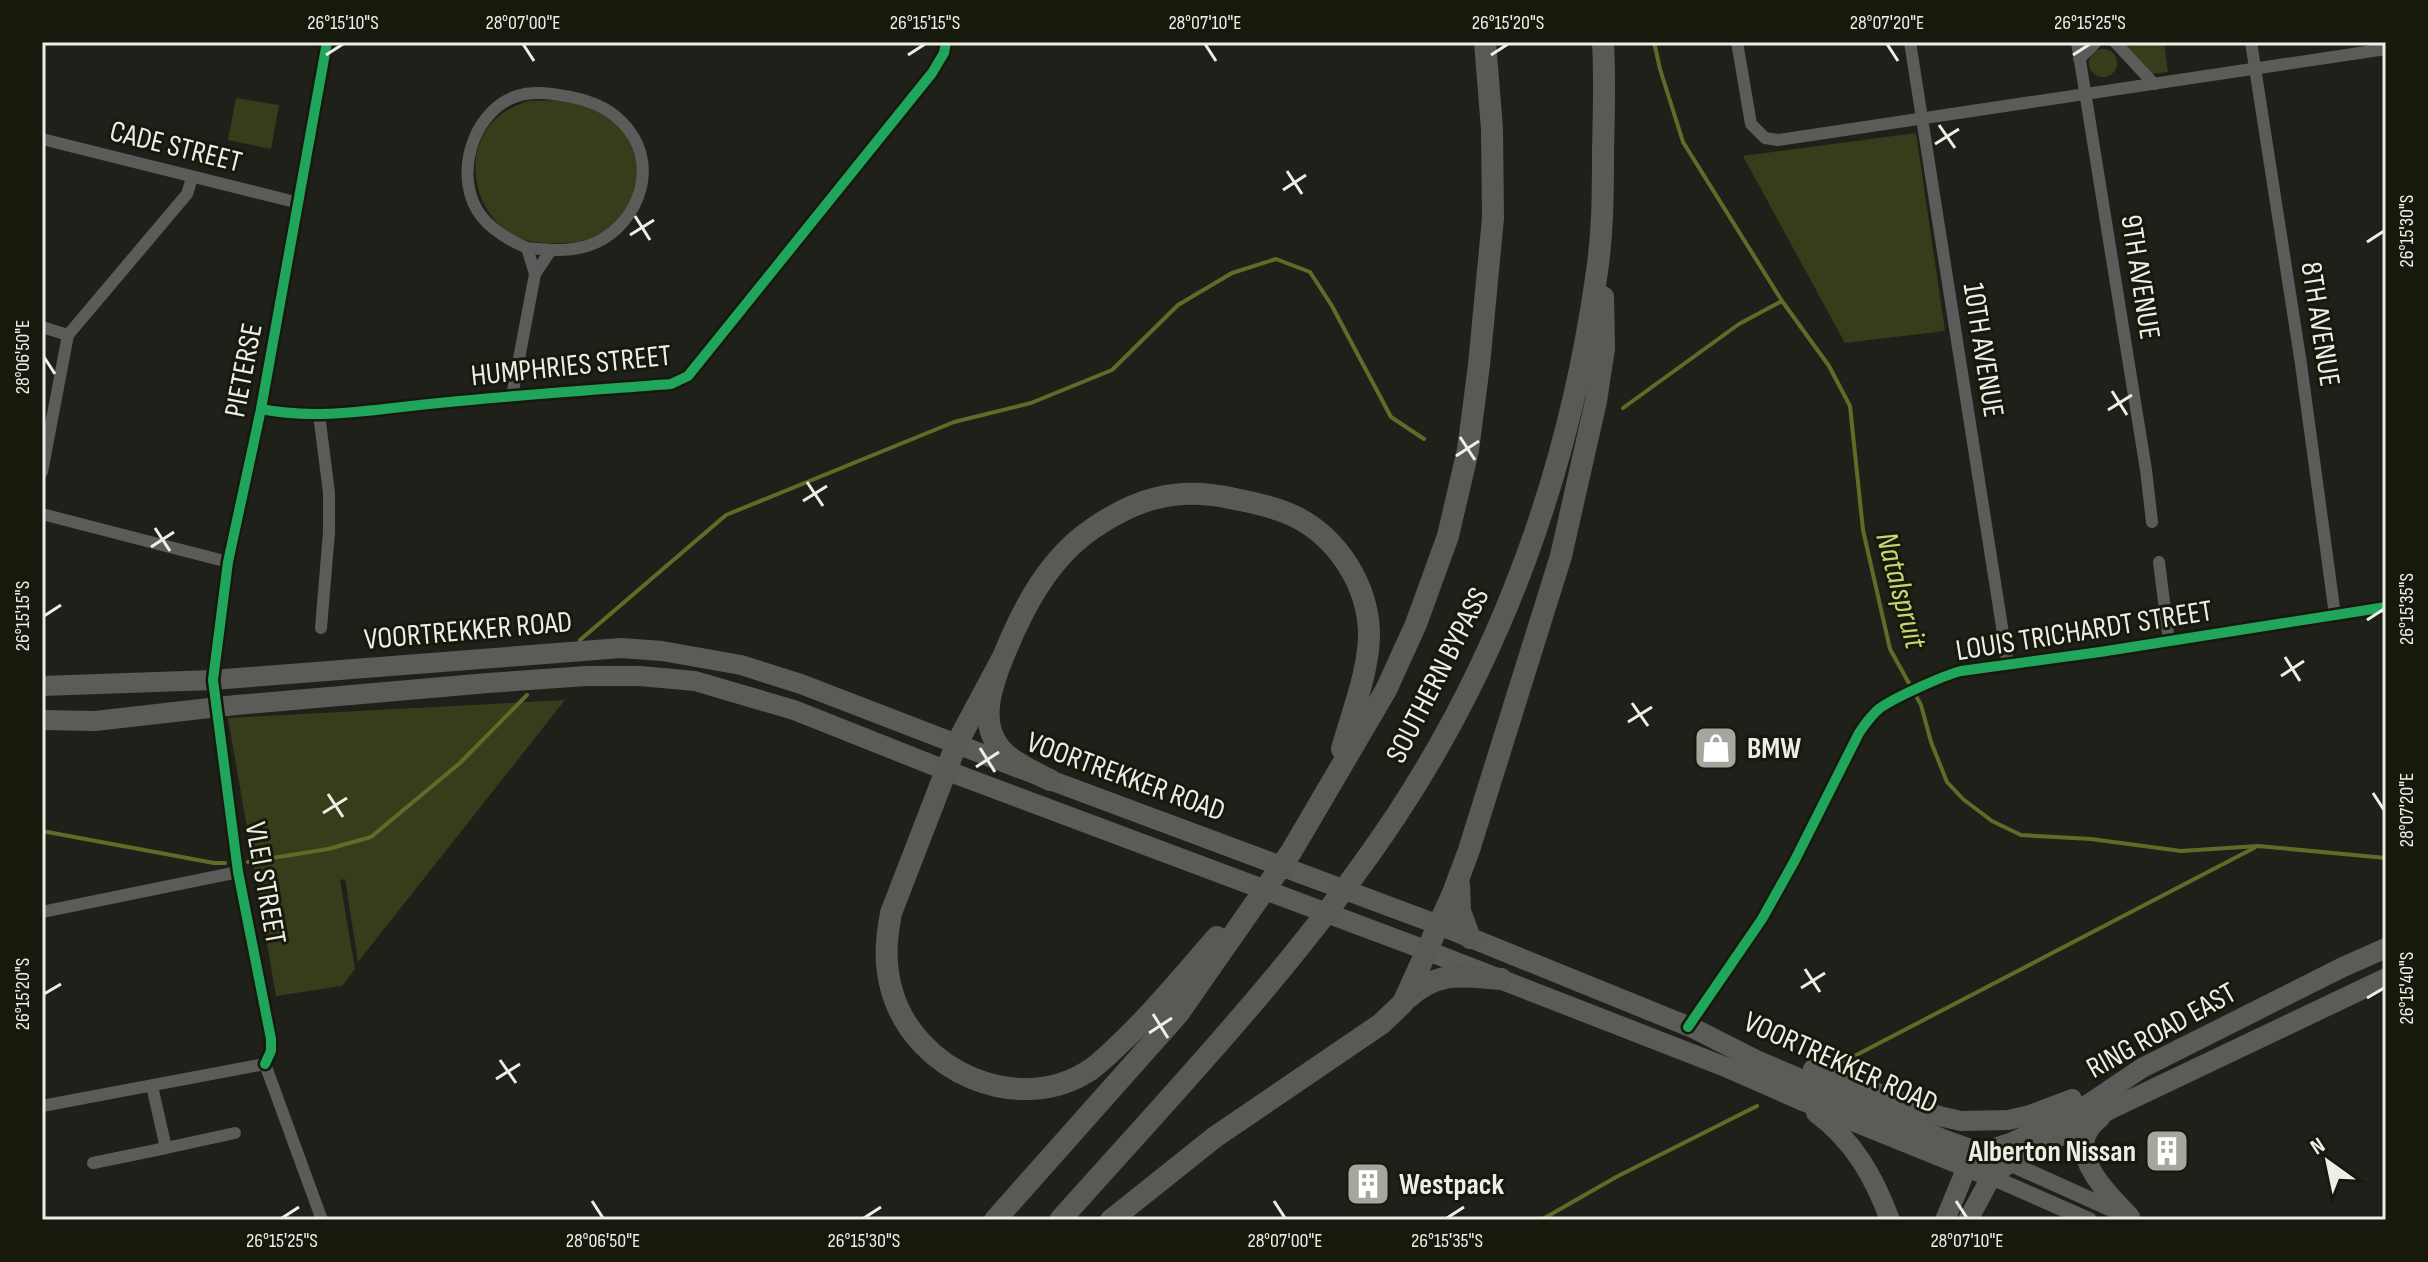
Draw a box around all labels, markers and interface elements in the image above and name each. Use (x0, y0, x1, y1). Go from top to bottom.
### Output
text: 26°15'10"S (307, 11, 379, 35)
text: 28°07'00"E (485, 11, 561, 35)
text: 26°15'15"S (890, 11, 960, 35)
text: 28°07'10"E (1168, 11, 1242, 35)
text: 26°15'20"S (1472, 11, 1544, 35)
text: 28°07'20"E (1850, 11, 1924, 35)
text: 26°15'25"S (2054, 11, 2126, 35)
street label: CADE STREET (106, 113, 246, 181)
text: 26°15'30"S (2395, 195, 2419, 267)
street label: 9TH AVENUE (2112, 212, 2168, 342)
street label: 8TH AVENUE (2292, 259, 2348, 389)
street label: 10TH AVENUE (1955, 280, 2011, 420)
text: 28°06'50"E (11, 320, 35, 394)
street label: PIETERSE (217, 320, 271, 420)
street label: HUMPHRIES STREET (469, 338, 673, 394)
water label: Natalspruit (1866, 528, 1935, 654)
text: 26°15'35"S (2395, 573, 2419, 645)
text: 26°15'15"S (11, 581, 35, 651)
street label: SOUTHERN BYPASS (1378, 582, 1497, 769)
street label: LOUIS TRICHARDT STREET (1953, 593, 2215, 669)
street label: VOORTREKKER ROAD (363, 604, 574, 658)
street label: VOORTREKKER ROAD (1022, 724, 1230, 830)
shop icon: BMW (1692, 724, 1740, 772)
place label: BMW (1747, 731, 1801, 767)
text: 28°07'20"E (2395, 773, 2419, 847)
street label: VLEI STREET (237, 819, 293, 947)
text: 26°15'40"S (2395, 952, 2419, 1024)
text: 26°15'20"S (11, 958, 35, 1030)
street label: RING ROAD EAST (2080, 975, 2243, 1087)
street label: VOORTREKKER ROAD (1738, 1004, 1943, 1122)
north arrow (2288, 1122, 2368, 1202)
building icon: Alberton Nissan (2143, 1127, 2191, 1175)
text: N (2306, 1132, 2330, 1161)
place label: Alberton Nissan (1967, 1134, 2136, 1170)
building icon: Westpack (1344, 1160, 1392, 1208)
place label: Westpack (1399, 1167, 1504, 1203)
text: 26°15'25"S (246, 1229, 318, 1253)
text: 28°06'50"E (566, 1229, 640, 1253)
text: 26°15'30"S (828, 1229, 900, 1253)
text: 28°07'00"E (1247, 1229, 1323, 1253)
text: 26°15'35"S (1411, 1229, 1483, 1253)
text: 28°07'10"E (1930, 1229, 2004, 1253)

